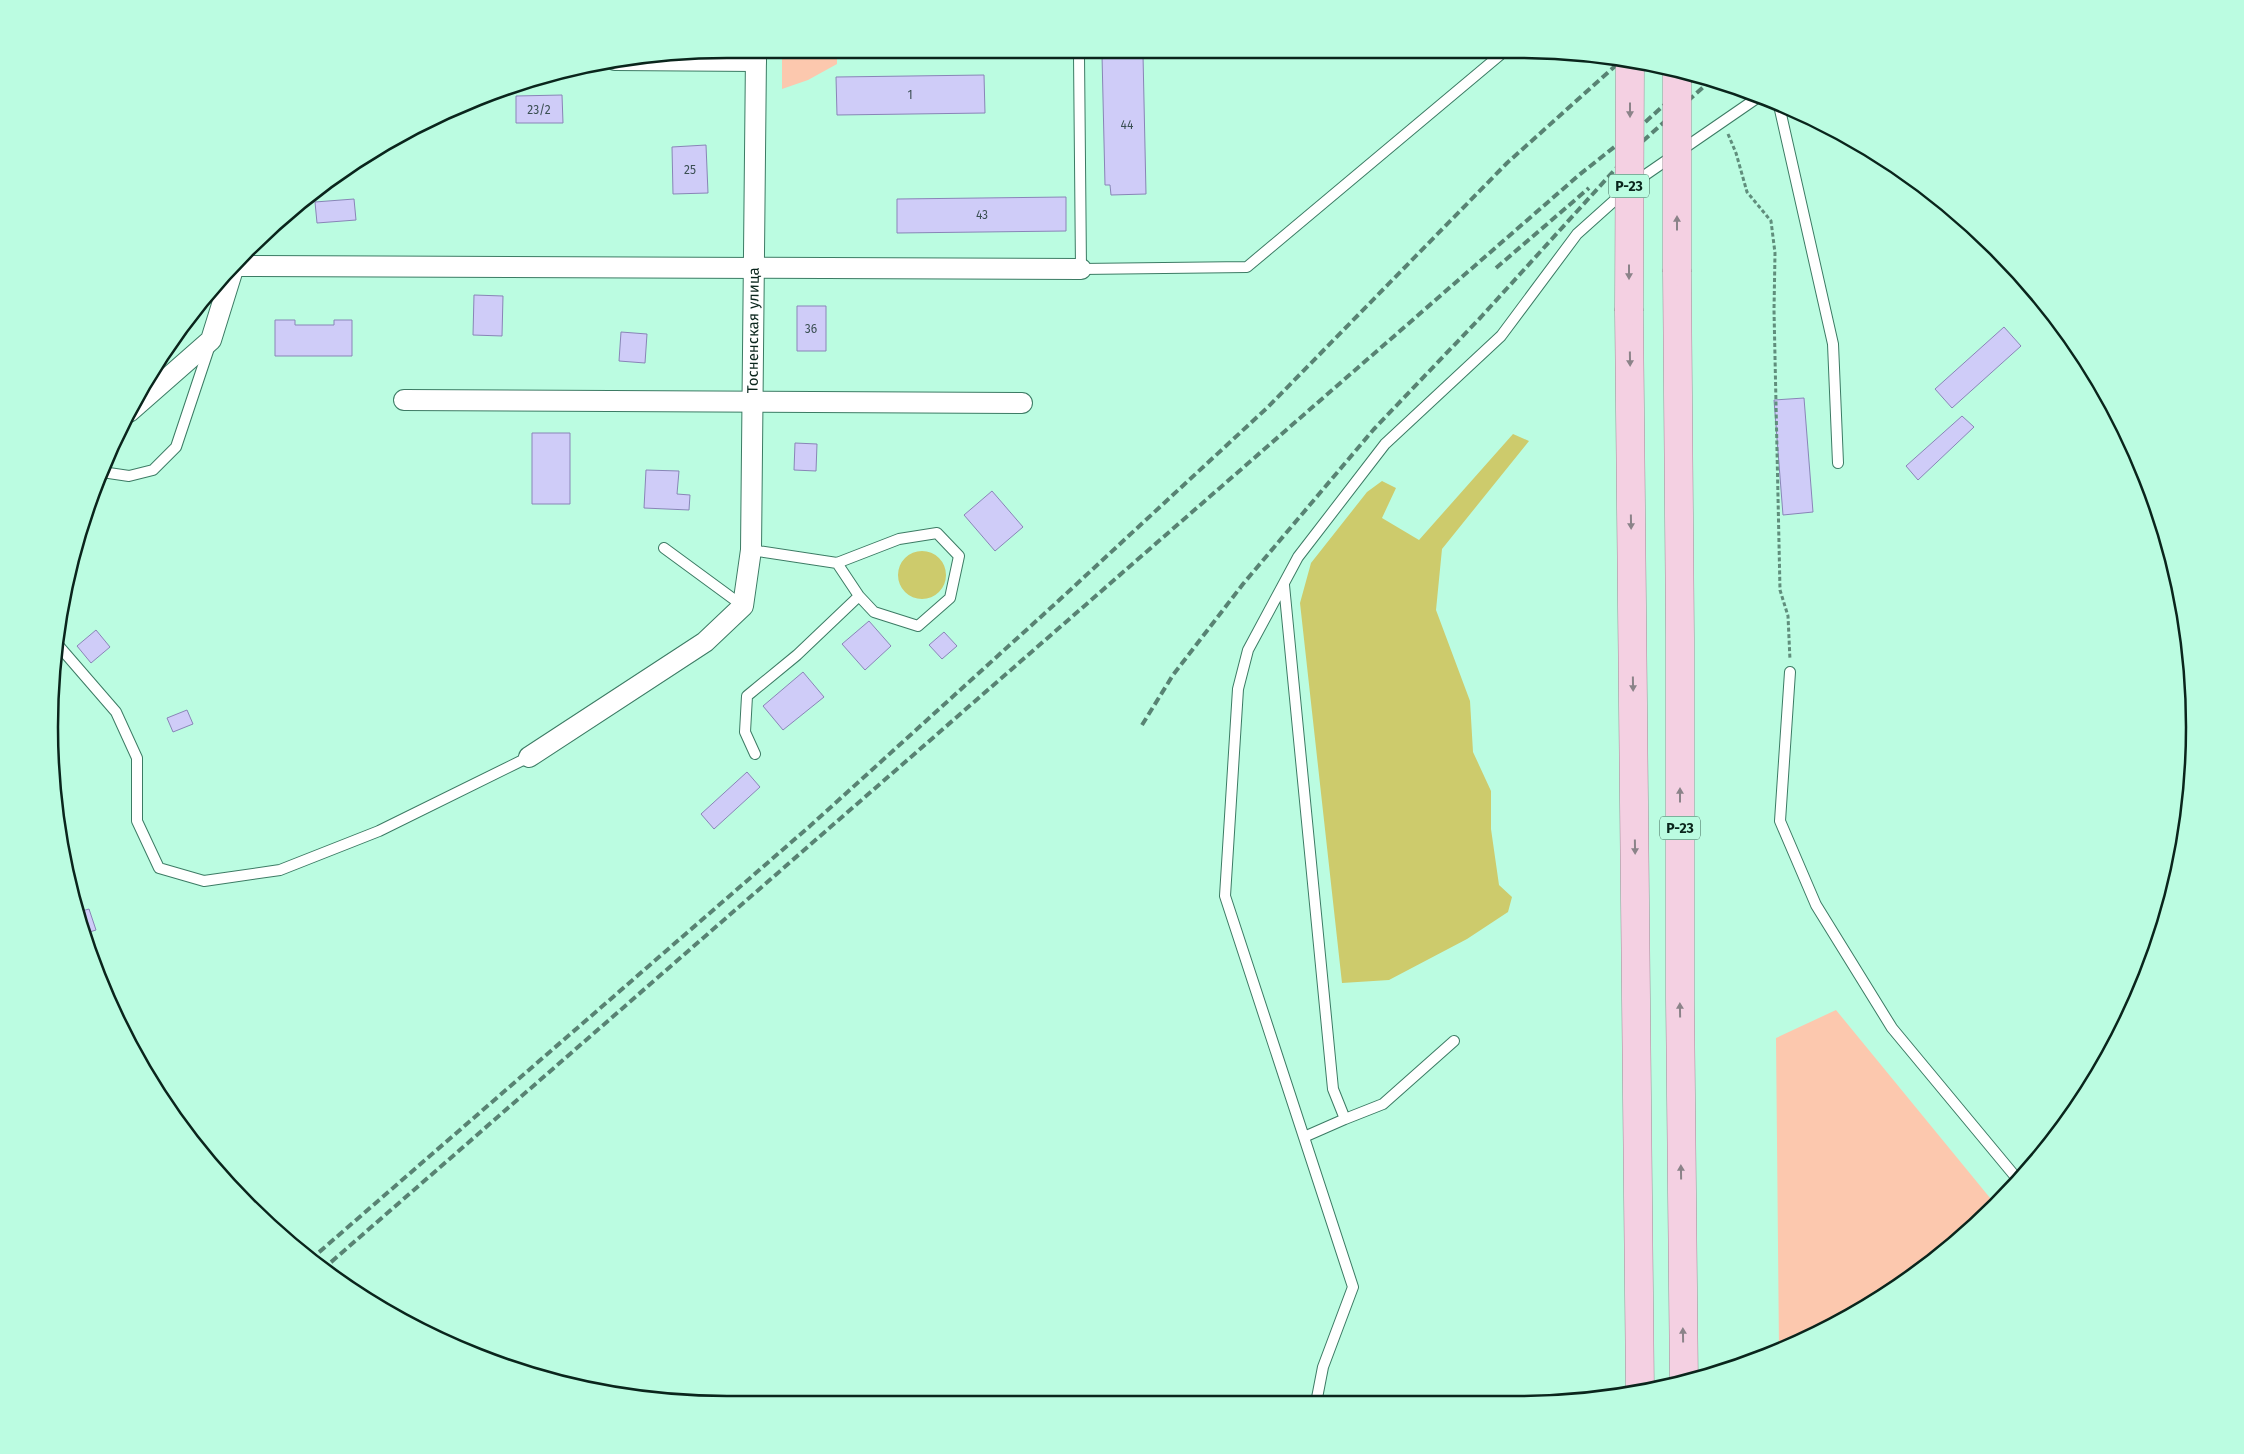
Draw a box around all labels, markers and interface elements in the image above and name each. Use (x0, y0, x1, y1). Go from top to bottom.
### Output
house number: 1 (907, 88, 913, 102)
one-way arrow (1626, 102, 1634, 118)
house number: 23/2 (527, 103, 551, 117)
house number: 44 (1121, 118, 1134, 132)
house number: 25 (684, 163, 696, 177)
road number: Р-23 (1609, 175, 1649, 198)
house number: 43 (976, 208, 988, 222)
one-way arrow (1673, 215, 1681, 231)
one-way arrow (1625, 265, 1633, 281)
street label: Тосненская улица (744, 267, 763, 393)
house number: 36 (805, 322, 817, 336)
one-way arrow (1626, 352, 1634, 368)
one-way arrow (1627, 514, 1635, 530)
one-way arrow (1629, 677, 1637, 693)
one-way arrow (1676, 787, 1684, 803)
road number: Р-23 (1660, 816, 1700, 840)
one-way arrow (1631, 839, 1639, 855)
one-way arrow (1676, 1002, 1684, 1018)
one-way arrow (1677, 1164, 1685, 1180)
one-way arrow (1679, 1327, 1687, 1343)

